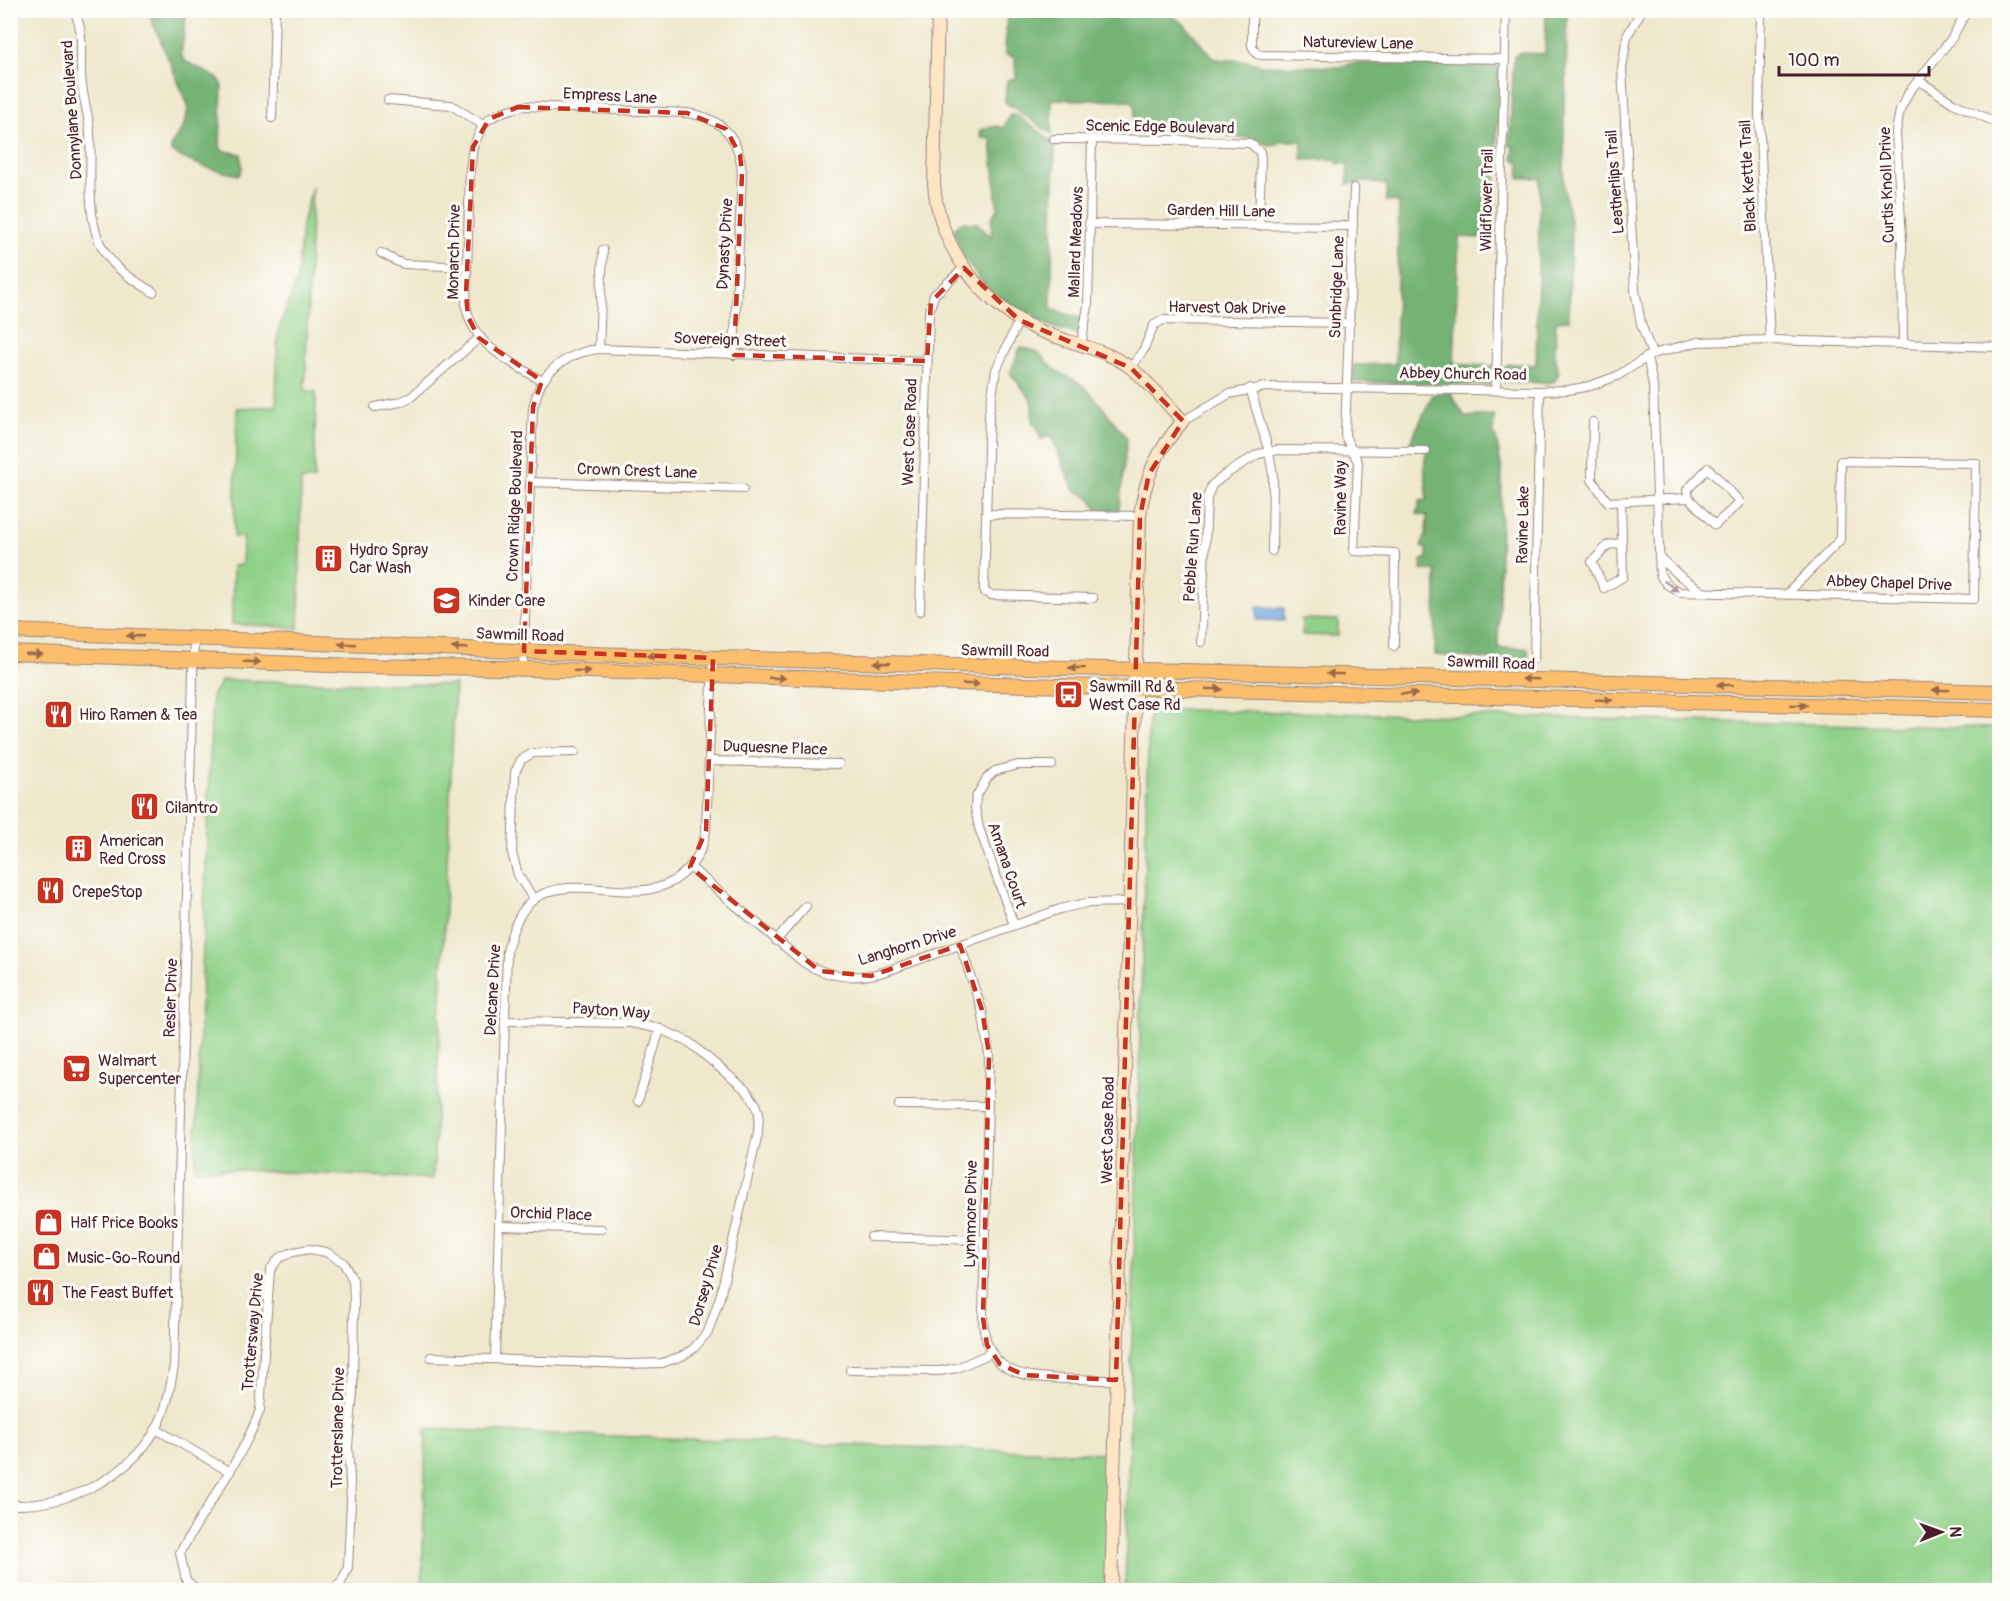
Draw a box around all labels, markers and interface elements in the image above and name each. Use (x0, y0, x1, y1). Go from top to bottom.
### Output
street label: Natureview Lane (1302, 32, 1414, 54)
scale bar (1779, 39, 1929, 77)
street label: Donnylane Boulevard (57, 40, 87, 180)
text: 100 m (1788, 49, 1840, 72)
street label: Empress Lane (562, 84, 658, 108)
street label: Scenic Edge Boulevard (1085, 116, 1235, 138)
street label: Black Kettle Trail (1735, 119, 1761, 233)
street label: Curtis Knoll Drive (1875, 126, 1899, 243)
street label: Leatherlips Trail (1601, 129, 1629, 235)
street label: Wildflower Trail (1476, 148, 1498, 252)
street label: Mallard Meadows (1064, 186, 1088, 298)
street label: Dynasty Drive (713, 198, 737, 290)
street label: Garden Hill Lane (1167, 200, 1276, 222)
street label: Monarch Drive (443, 204, 465, 300)
street label: Sunbridge Lane (1325, 235, 1349, 339)
street label: Harvest Oak Drive (1168, 297, 1286, 319)
street label: Sovereign Street (673, 328, 787, 352)
street label: Abbey Church Road (1399, 363, 1527, 385)
street label: West Case Road (898, 378, 922, 486)
street label: Crown Ridge Boulevard (502, 430, 528, 582)
street label: Crown Crest Lane (577, 459, 697, 483)
street label: Ravine Way (1331, 460, 1351, 535)
street label: Ravine Lake (1512, 486, 1534, 564)
street label: Pebble Run Lane (1179, 491, 1207, 603)
place label: Hydro Spray Car Wash (349, 540, 428, 578)
building icon: Hydro Spray Car Wash (312, 542, 344, 574)
street label: Abbey Chapel Drive (1826, 571, 1952, 595)
one-way arrow (1663, 580, 1679, 592)
school or university icon: Kinder Care (431, 584, 463, 616)
place label: Kinder Care (468, 591, 545, 611)
street label: Sawmill Road (475, 623, 565, 647)
one-way arrow (126, 631, 145, 640)
one-way arrow (338, 639, 357, 648)
street label: Sawmill Road (960, 640, 1050, 662)
one-way arrow (450, 644, 469, 653)
one-way arrow (24, 649, 43, 659)
one-way arrow (645, 651, 664, 660)
street label: Sawmill Road (1446, 651, 1536, 675)
one-way arrow (242, 658, 261, 667)
one-way arrow (872, 658, 891, 668)
one-way arrow (1067, 663, 1086, 673)
one-way arrow (572, 667, 591, 676)
one-way arrow (1326, 669, 1345, 679)
one-way arrow (767, 673, 786, 682)
one-way arrow (1521, 675, 1540, 684)
place label: Sawmill Rd & West Case Rd (1089, 677, 1181, 715)
one-way arrow (962, 679, 981, 689)
bus stop icon: Sawmill Rd & West Case Rd (1052, 679, 1084, 711)
one-way arrow (1716, 680, 1735, 690)
one-way arrow (1205, 684, 1224, 694)
one-way arrow (1932, 686, 1951, 695)
one-way arrow (1400, 689, 1419, 698)
one-way arrow (1594, 695, 1613, 704)
restaurant icon: Hiro Ramen & Tea (42, 698, 74, 730)
one-way arrow (1789, 700, 1808, 710)
place label: Hiro Ramen & Tea (79, 705, 197, 725)
street label: Duquesne Place (722, 736, 828, 760)
restaurant icon: Cilantro (128, 791, 160, 823)
place label: Cilantro (165, 798, 218, 818)
street label: Amana Court (983, 820, 1031, 912)
place label: American Red Cross (99, 831, 166, 869)
building icon: American Red Cross (62, 833, 94, 865)
restaurant icon: CrepeStop (35, 875, 67, 907)
place label: CrepeStop (72, 882, 143, 902)
street label: Langhorn Drive (856, 921, 959, 970)
street label: Delcane Drive (481, 944, 505, 1036)
street label: Resler Drive (160, 958, 182, 1038)
street label: Payton Way (571, 998, 651, 1024)
place label: Walmart Supercenter (98, 1051, 181, 1089)
supermarket icon: Walmart Supercenter (61, 1053, 93, 1085)
street label: West Case Road (1097, 1076, 1119, 1184)
street label: Lynnmore Drive (960, 1160, 982, 1268)
street label: Orchid Place (510, 1203, 592, 1225)
shop icon: Half Price Books (33, 1206, 65, 1238)
place label: Half Price Books (70, 1213, 178, 1233)
shop icon: Music-Go-Round (30, 1241, 62, 1273)
street label: Dorsey Drive (685, 1242, 727, 1328)
place label: Music-Go-Round (67, 1248, 180, 1268)
street label: Trottersway Drive (238, 1272, 268, 1392)
restaurant icon: The Feast Buffet (25, 1276, 57, 1308)
place label: The Feast Buffet (62, 1283, 174, 1303)
street label: Trotterslane Drive (327, 1367, 349, 1489)
north arrow (1911, 1502, 1971, 1562)
text: N (1945, 1526, 1965, 1538)

